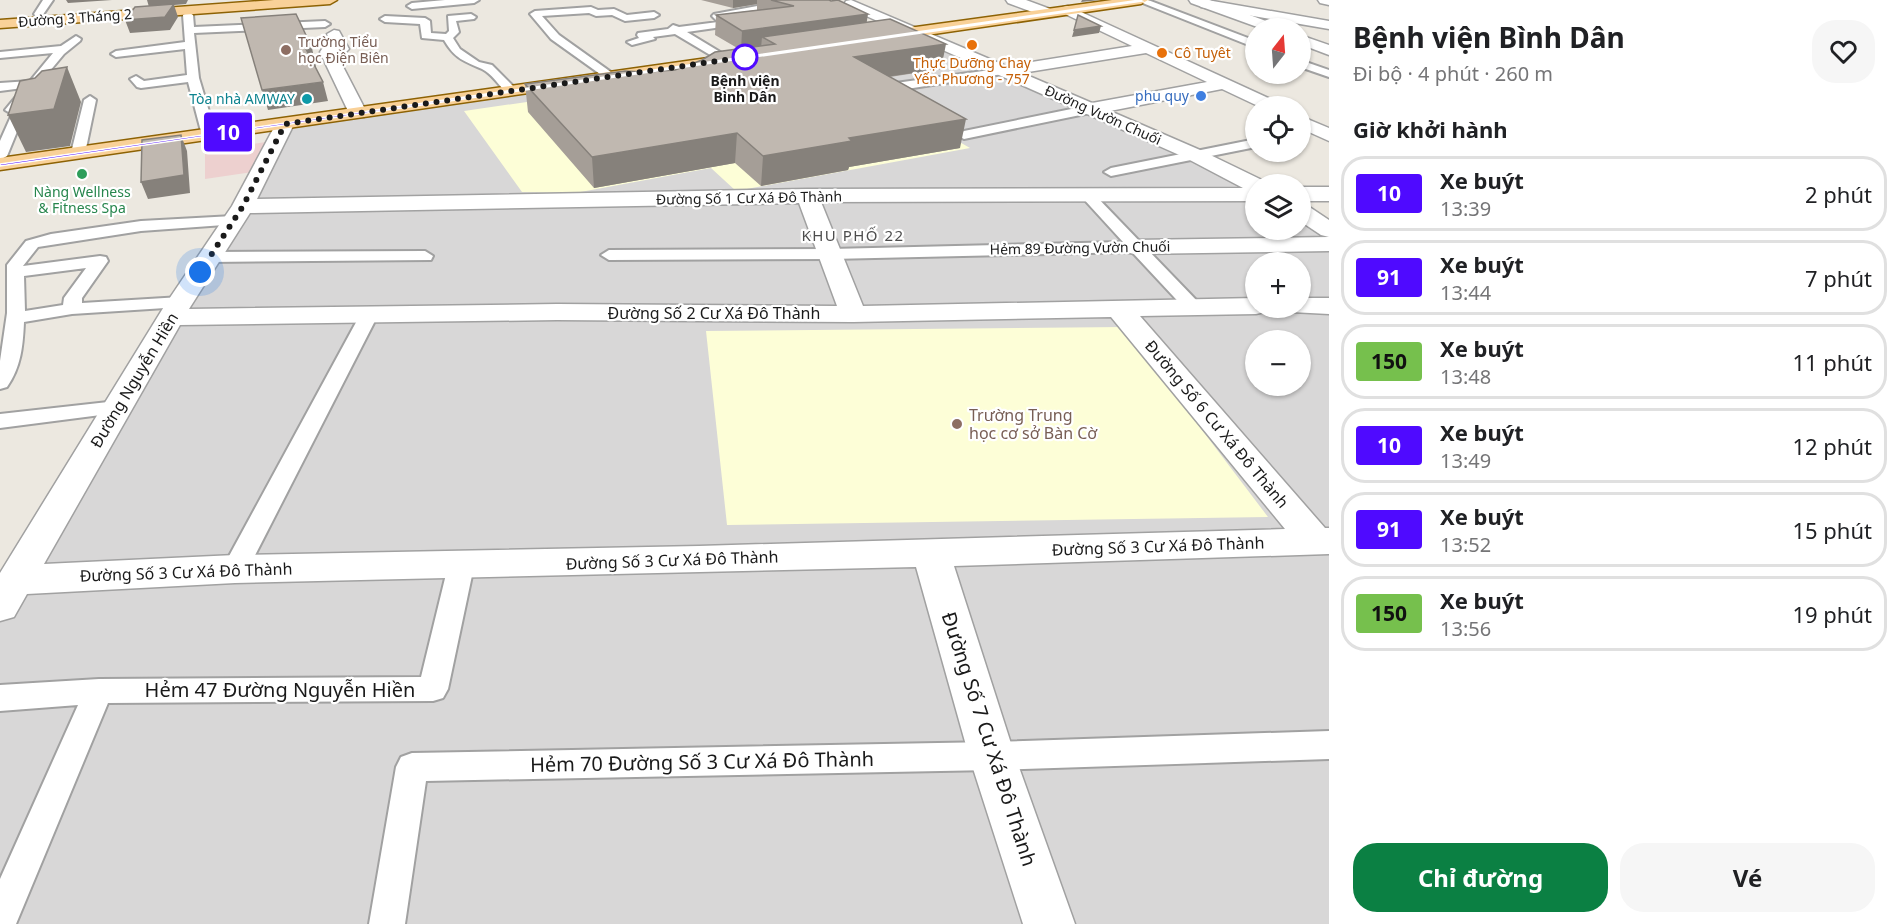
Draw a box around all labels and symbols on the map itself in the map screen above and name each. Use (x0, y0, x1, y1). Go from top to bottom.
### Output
street label: Đường 3 Tháng 2 (17, 4, 133, 31)
north arrow (1245, 18, 1311, 84)
place label: Trường Tiểu học Điện Biên (298, 32, 389, 67)
marker: Thực Dưỡng Chay Yến Phương - 757 (965, 38, 979, 52)
marker: Trường Tiểu học Điện Biên (279, 43, 293, 57)
place label: Cô Tuyêt (1174, 43, 1231, 62)
marker: Bệnh viện Bình Dân (732, 44, 758, 70)
marker: Cô Tuyêt (1155, 46, 1169, 60)
place label: Thực Dưỡng Chay Yến Phương - 757 (913, 53, 1032, 88)
place label: Bệnh viện Bình Dân (710, 71, 780, 106)
street label: Đường Vườn Chuối (1042, 80, 1165, 149)
place label: phu quy (1135, 86, 1190, 105)
place label: Tòa nhà AMWAY (189, 89, 295, 108)
marker: phu quy (1194, 89, 1208, 103)
marker: Tòa nhà AMWAY (300, 92, 314, 106)
line badge: 10 (201, 112, 255, 152)
marker: Nàng Wellness & Fitness Spa (75, 167, 89, 181)
place label: Nàng Wellness & Fitness Spa (33, 182, 131, 217)
street label: Ðường Số 1 Cư Xá Đô Thành (656, 186, 842, 209)
district label: KHU PHỐ 22 (801, 225, 905, 245)
street label: Hẻm 89 Đường Vườn Chuối (989, 236, 1170, 259)
your location (185, 257, 215, 287)
street label: Ðường Số 2 Cư Xá Đô Thành (608, 302, 820, 324)
street label: Đường Nguyễn Hiền (85, 308, 183, 452)
street label: Đường Số 6 Cư Xá Đô Thành (1140, 335, 1294, 513)
place label: Trường Trung học cơ sở Bàn Cờ (969, 404, 1098, 444)
marker: Trường Trung học cơ sở Bàn Cờ (950, 417, 964, 431)
street label: Ðường Số 3 Cư Xá Đô Thành (1051, 531, 1265, 561)
street label: Ðường Số 3 Cư Xá Đô Thành (565, 545, 779, 575)
street label: Ðường Số 3 Cư Xá Đô Thành (79, 557, 293, 587)
street label: Đường Số 7 Cư Xá Đô Thành (936, 608, 1043, 869)
street label: Hẻm 47 Đường Nguyễn Hiền (145, 676, 415, 703)
street label: Hẻm 70 Ðường Số 3 Cư Xá Đô Thành (530, 745, 874, 778)

